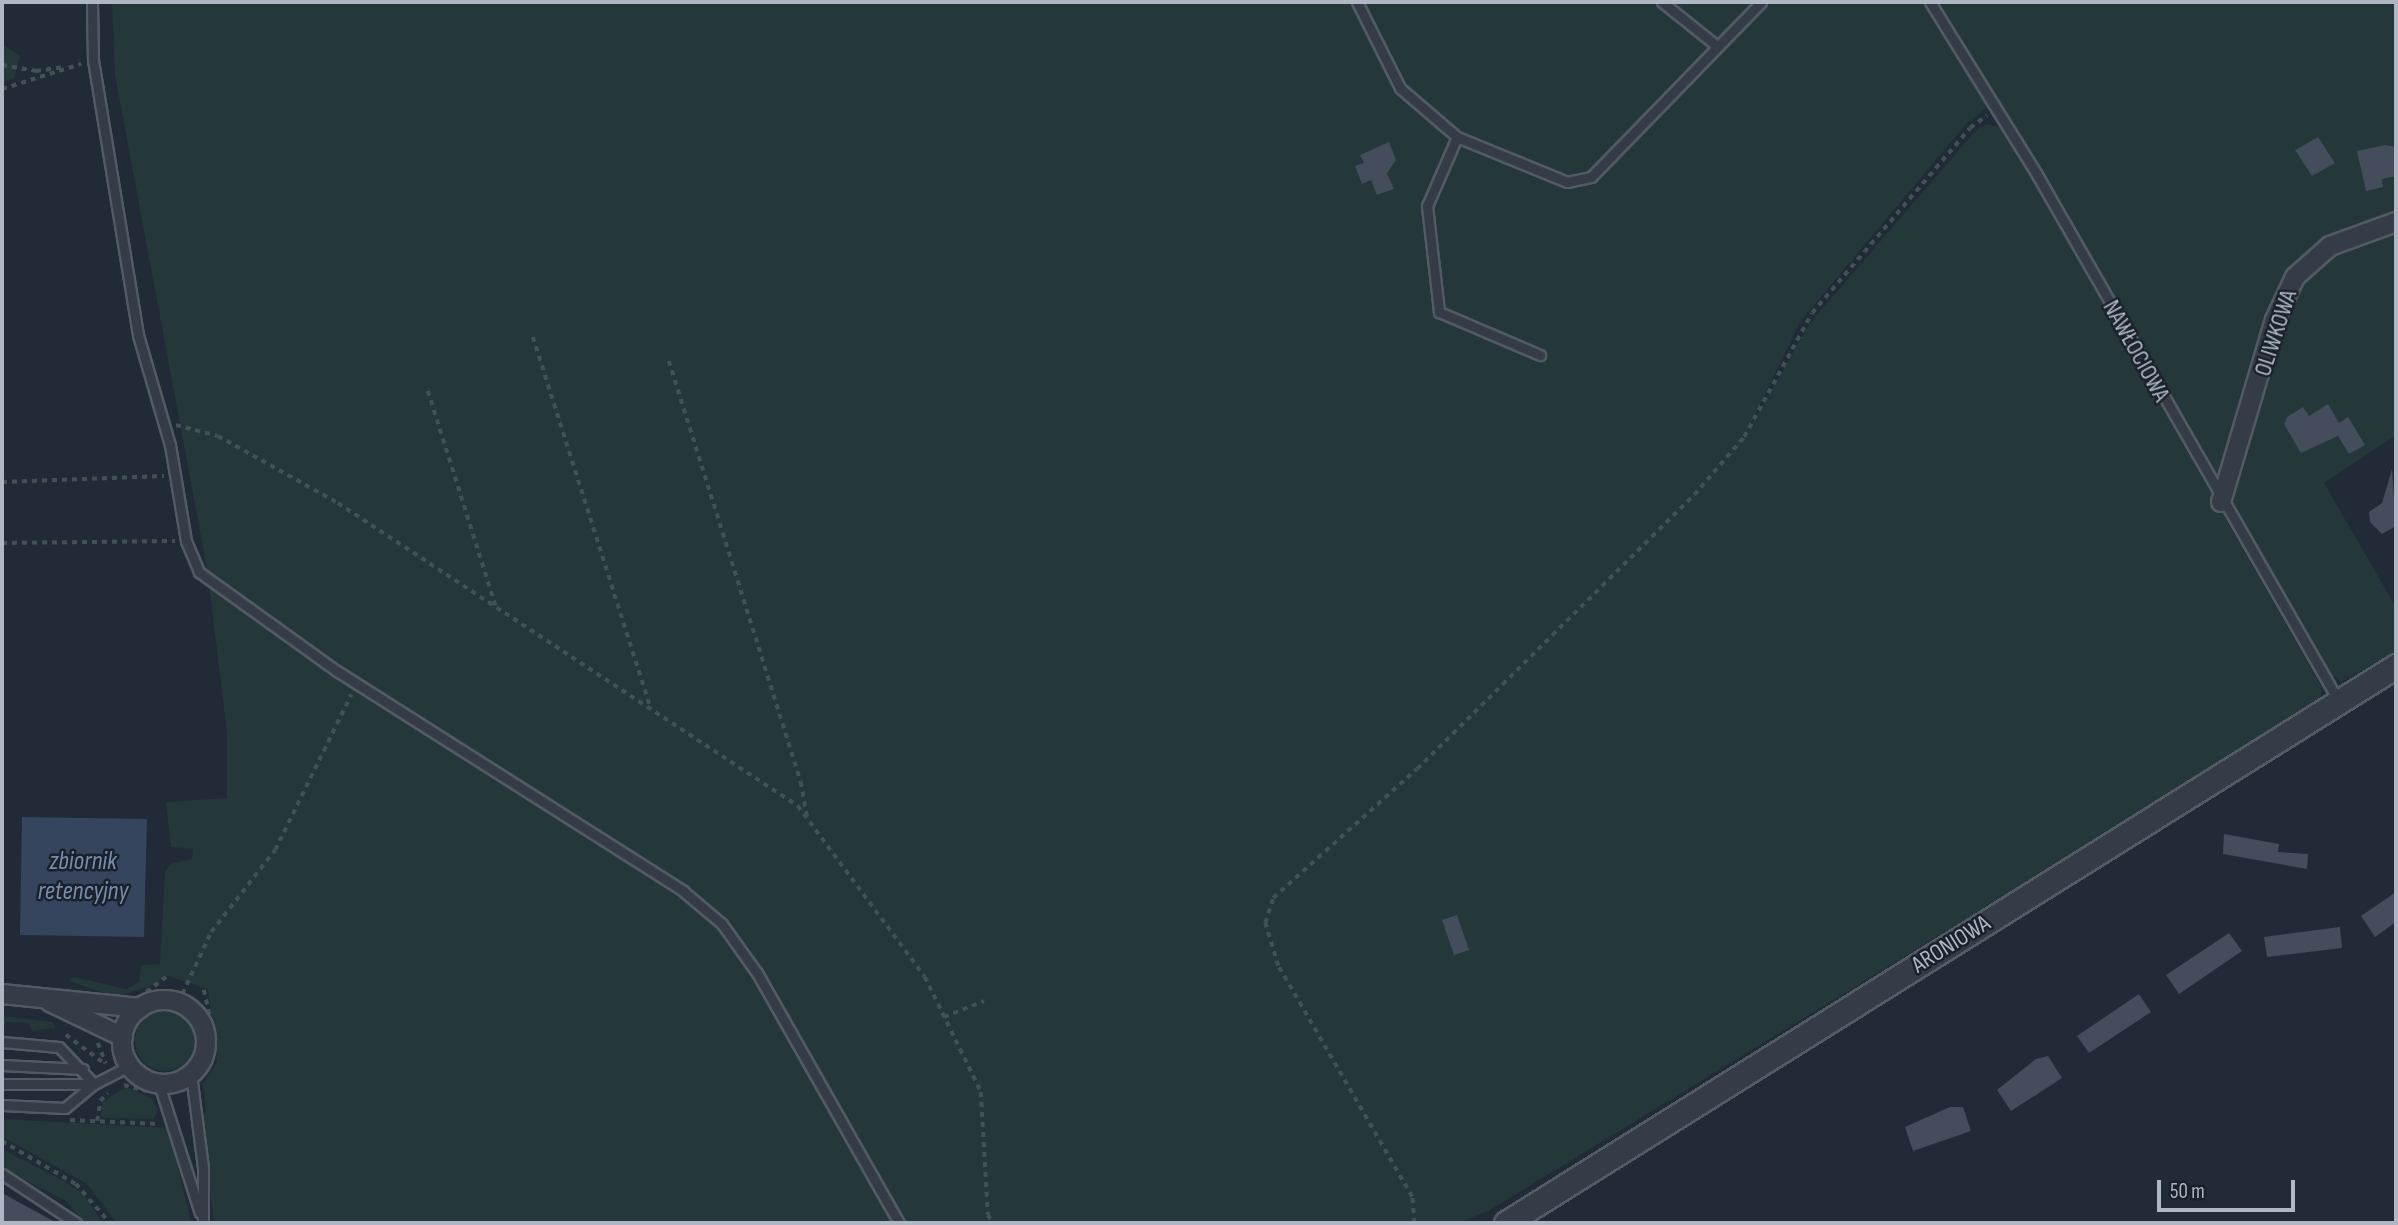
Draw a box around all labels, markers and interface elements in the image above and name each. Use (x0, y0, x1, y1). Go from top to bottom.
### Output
street label: OLIWKOWA (2249, 286, 2303, 380)
street label: NAWŁOCIOWA (2096, 295, 2176, 407)
water label: zbiornik retencyjny (38, 846, 128, 908)
street label: ARONIOWA (1906, 909, 1996, 979)
scale bar (2160, 1166, 2298, 1210)
text: 50 m (2170, 1179, 2205, 1204)

